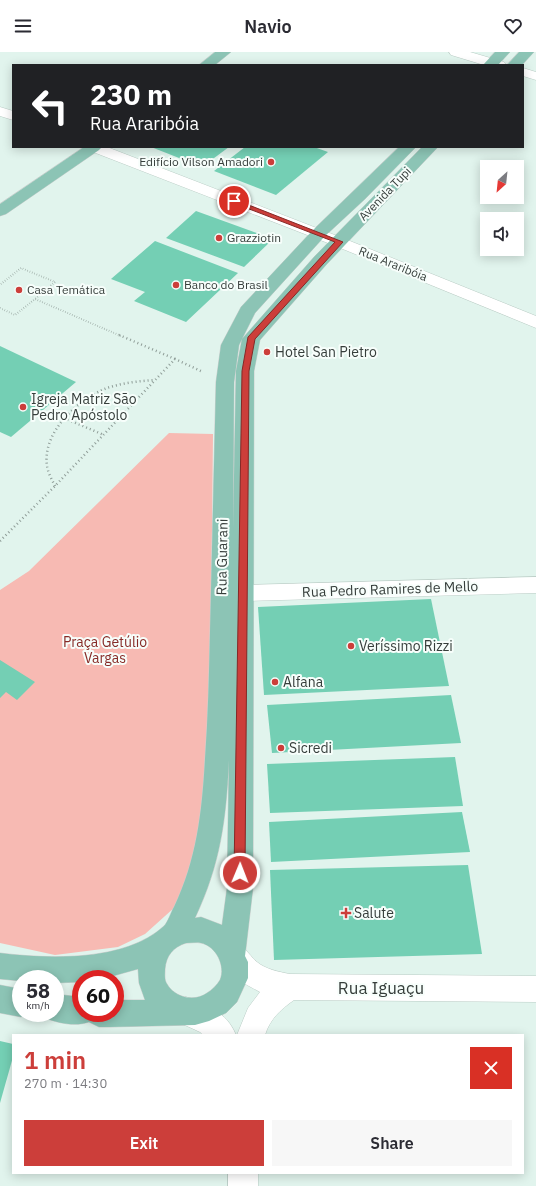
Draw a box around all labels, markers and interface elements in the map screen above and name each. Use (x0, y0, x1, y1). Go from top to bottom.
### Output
icon: menu (12, 15, 34, 37)
text: Navio (244, 15, 292, 38)
icon: heart (502, 15, 524, 37)
text: 230 m (90, 76, 172, 113)
icon: left (24, 80, 76, 132)
text: Rua Araribóia (90, 112, 199, 135)
place label: Edifício Vilson Amadori (139, 154, 263, 169)
marker: Edifício Vilson Amadori (266, 157, 276, 167)
north arrow (480, 160, 524, 204)
map controls (480, 160, 524, 256)
street label: Avenida Tupi (355, 164, 414, 224)
pin (217, 184, 251, 218)
icon: arrive (223, 190, 245, 212)
button: sound (480, 212, 524, 256)
place label: Grazziotin (227, 230, 281, 245)
marker: Grazziotin (214, 233, 224, 243)
street label: Rua Araribóia (357, 243, 430, 284)
place label: Banco do Brasil (184, 277, 268, 292)
marker: Banco do Brasil (171, 280, 181, 290)
place label: Casa Temática (27, 282, 106, 297)
marker: Casa Temática (14, 285, 24, 295)
place label: Hotel San Pietro (275, 343, 377, 361)
marker: Hotel San Pietro (262, 347, 272, 357)
place label: Igreja Matriz São Pedro Apóstolo (31, 390, 137, 424)
marker: Igreja Matriz São Pedro Apóstolo (18, 402, 28, 412)
street label: Rua Guarani (212, 518, 232, 596)
street label: Rua Pedro Ramires de Mello (302, 577, 479, 601)
park label: Praça Getúlio Vargas (63, 633, 147, 667)
place label: Veríssimo Rizzi (359, 637, 453, 655)
marker: Veríssimo Rizzi (346, 641, 356, 651)
place label: Alfana (283, 673, 324, 691)
marker: Alfana (270, 677, 280, 687)
place label: Sicredi (289, 739, 332, 757)
marker: Sicredi (276, 743, 286, 753)
position arrow (219, 852, 261, 894)
place label: Salute (354, 904, 394, 922)
marker: Salute (341, 908, 351, 918)
speed limit sign: 60 (72, 970, 124, 1022)
text: 58 (26, 977, 50, 1004)
street label: Rua Iguaçu (338, 977, 424, 999)
text: km/h (26, 999, 50, 1012)
text: 1 min (24, 1044, 86, 1076)
button: close (470, 1047, 512, 1089)
text: 270 m · 14:30 (24, 1075, 107, 1092)
button: Exit (24, 1120, 264, 1166)
button: Share (272, 1120, 512, 1166)

